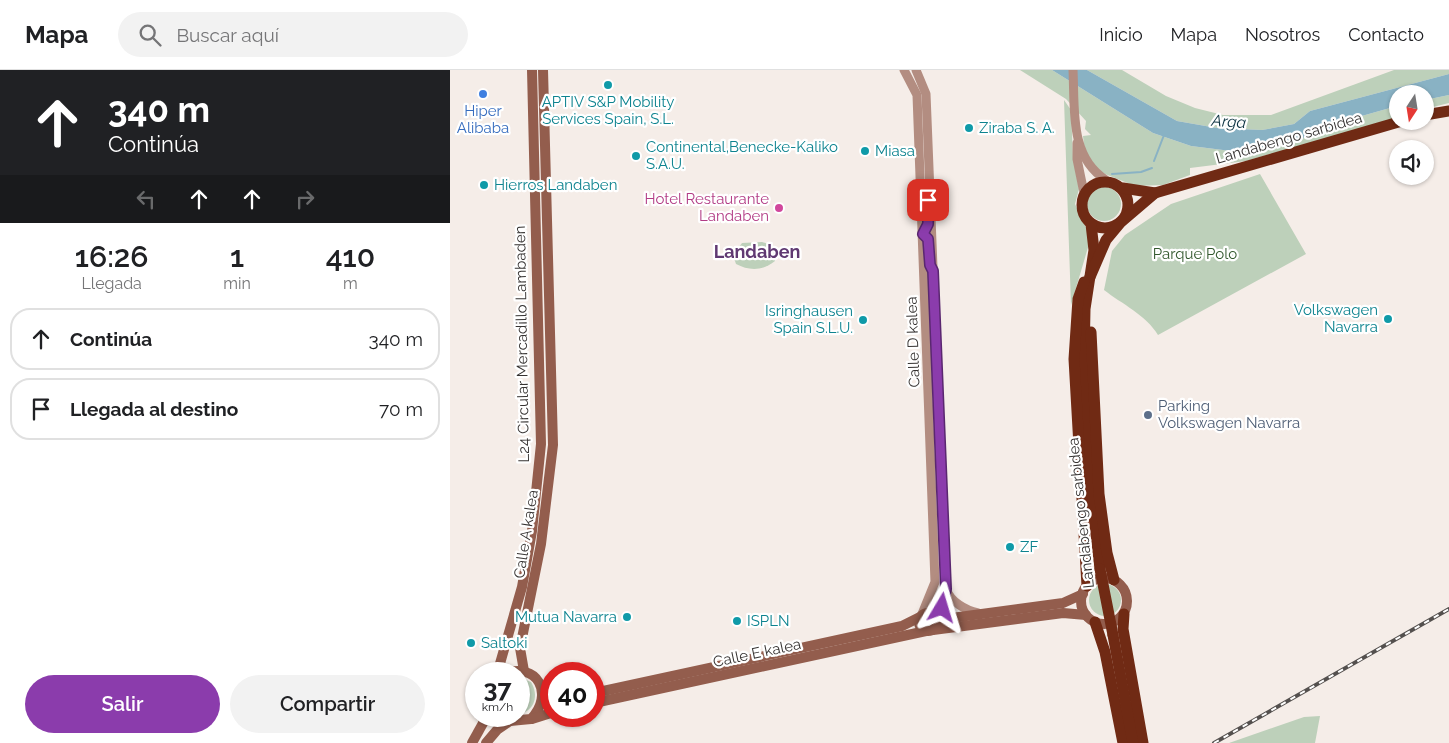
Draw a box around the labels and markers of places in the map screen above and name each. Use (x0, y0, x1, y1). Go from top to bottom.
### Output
marker: APTIV S&P Mobility Services Spain, S.L. (602, 79, 614, 91)
marker: Hiper Alibaba (477, 88, 489, 100)
place label: APTIV S&P Mobility Services Spain, S.L. (542, 93, 674, 128)
place label: Hiper Alibaba (457, 102, 509, 137)
place label: Ziraba S. A. (979, 119, 1055, 137)
marker: Ziraba S. A. (963, 122, 975, 134)
place label: Continental,Benecke-Kaliko S.A.U. (646, 138, 838, 173)
place label: Miasa (875, 142, 915, 160)
marker: Miasa (859, 145, 871, 157)
marker: Continental,Benecke-Kaliko S.A.U. (630, 150, 642, 162)
place label: Hierros Landaben (494, 176, 617, 194)
marker: Hierros Landaben (478, 179, 490, 191)
pin (907, 179, 949, 221)
place label: Hotel Restaurante Landaben (645, 190, 769, 225)
marker: Hotel Restaurante Landaben (773, 202, 785, 214)
place label: Volkswagen Navarra (1294, 301, 1378, 336)
place label: Isringhausen Spain S.L.U. (765, 302, 853, 337)
marker: Volkswagen Navarra (1382, 313, 1394, 325)
marker: Isringhausen Spain S.L.U. (857, 314, 869, 326)
place label: Parking Volkswagen Navarra (1158, 397, 1300, 432)
marker: Parking Volkswagen Navarra (1142, 409, 1154, 421)
place label: ZF (1020, 538, 1038, 556)
marker: ZF (1004, 541, 1016, 553)
place label: Mutua Navarra (515, 608, 617, 626)
marker: Mutua Navarra (621, 611, 633, 623)
place label: ISPLN (747, 612, 789, 630)
marker: ISPLN (731, 615, 743, 627)
place label: Saltoki (481, 634, 527, 652)
marker: Saltoki (465, 637, 477, 649)

